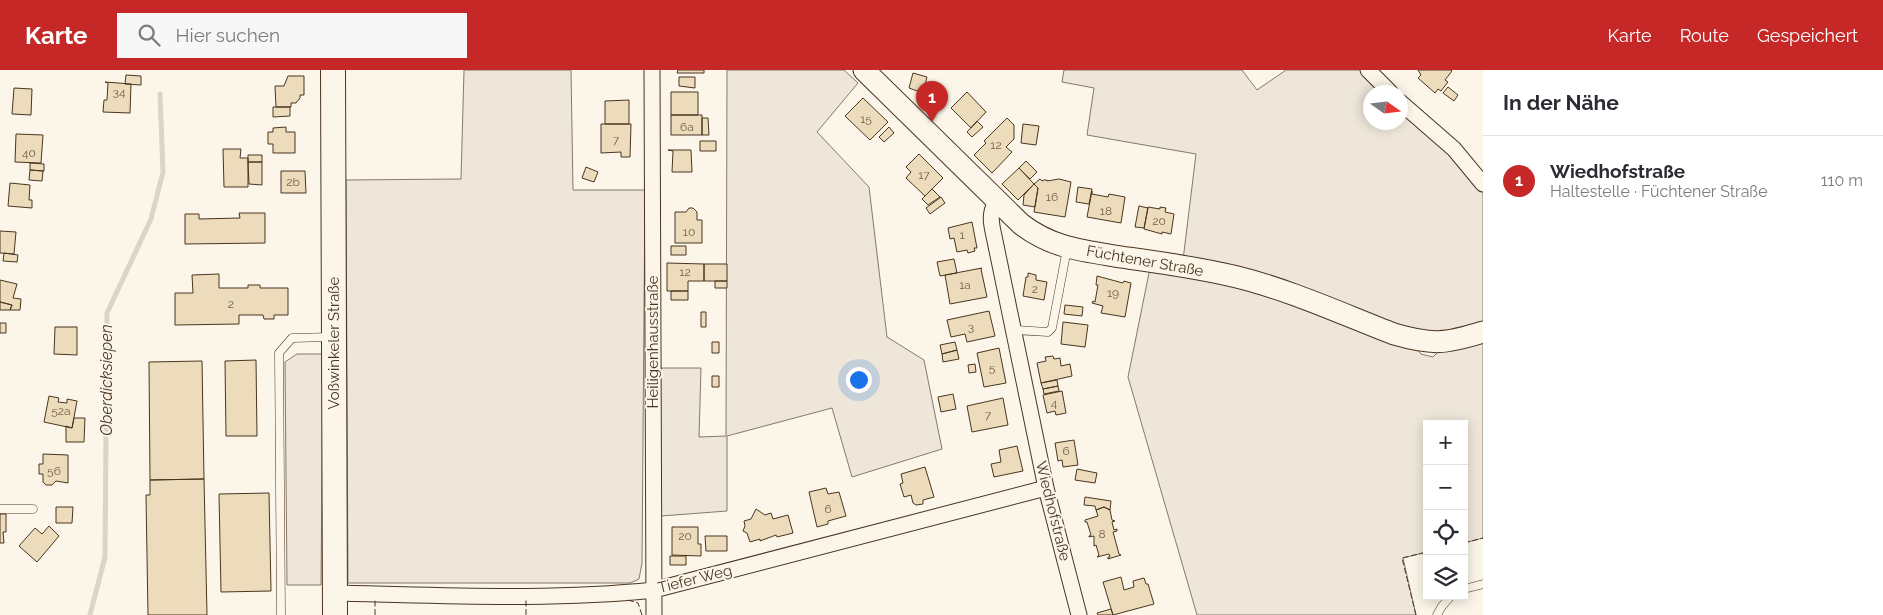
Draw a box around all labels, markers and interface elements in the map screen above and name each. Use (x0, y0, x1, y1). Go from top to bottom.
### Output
search box (117, 13, 467, 58)
text: Karte (25, 21, 87, 50)
icon: search (135, 21, 163, 49)
text: Hier suchen (175, 24, 280, 46)
text: Karte (1608, 25, 1652, 46)
text: Route (1680, 25, 1729, 46)
text: Gespeichert (1757, 25, 1858, 46)
pin: 1 (916, 81, 948, 122)
house number: 34 (113, 85, 126, 99)
north arrow (1363, 85, 1408, 130)
text: In der Nähe (1503, 90, 1619, 115)
house number: 15 (860, 112, 872, 126)
house number: 6a (680, 120, 694, 134)
house number: 7 (613, 133, 620, 147)
house number: 12 (990, 138, 1002, 152)
house number: 40 (22, 146, 36, 160)
text: Wiedhofstraße (1550, 160, 1685, 182)
house number: 17 (918, 168, 930, 182)
text: 1 (1515, 171, 1523, 190)
text: 110 m (1821, 171, 1863, 190)
house number: 2b (286, 175, 300, 189)
text: Haltestelle · Füchtener Straße (1550, 182, 1768, 201)
house number: 16 (1046, 190, 1058, 204)
house number: 18 (1100, 204, 1112, 218)
house number: 20 (1152, 214, 1166, 228)
house number: 10 (683, 225, 695, 239)
house number: 1 (959, 228, 965, 242)
street label: Füchtener Straße (1085, 242, 1205, 280)
house number: 12 (679, 265, 691, 279)
street label: Heiligenhausstraße (644, 275, 662, 409)
street label: Voßwinkeler Straße (325, 276, 343, 409)
house number: 1a (959, 278, 971, 292)
house number: 2 (1032, 282, 1038, 296)
house number: 19 (1107, 286, 1119, 300)
house number: 2 (228, 297, 234, 311)
house number: 3 (968, 320, 974, 334)
water label: Oberdicksiepen (97, 324, 116, 436)
house number: 5 (989, 361, 996, 375)
your location (846, 367, 872, 393)
house number: 4 (1051, 396, 1058, 410)
house number: 52a (51, 404, 71, 418)
house number: 7 (985, 408, 992, 422)
map controls (1423, 420, 1468, 600)
button: + (1423, 420, 1468, 465)
house number: 6 (1062, 444, 1070, 458)
street label: Wiedhofstraße (1032, 459, 1074, 563)
house number: 56 (47, 464, 61, 478)
button: − (1423, 465, 1468, 510)
house number: 6 (824, 502, 832, 516)
button: locate (1423, 510, 1468, 555)
house number: 8 (1098, 527, 1106, 541)
house number: 20 (678, 529, 692, 543)
button: layers (1423, 555, 1468, 600)
street label: Tiefer Weg (656, 561, 734, 597)

